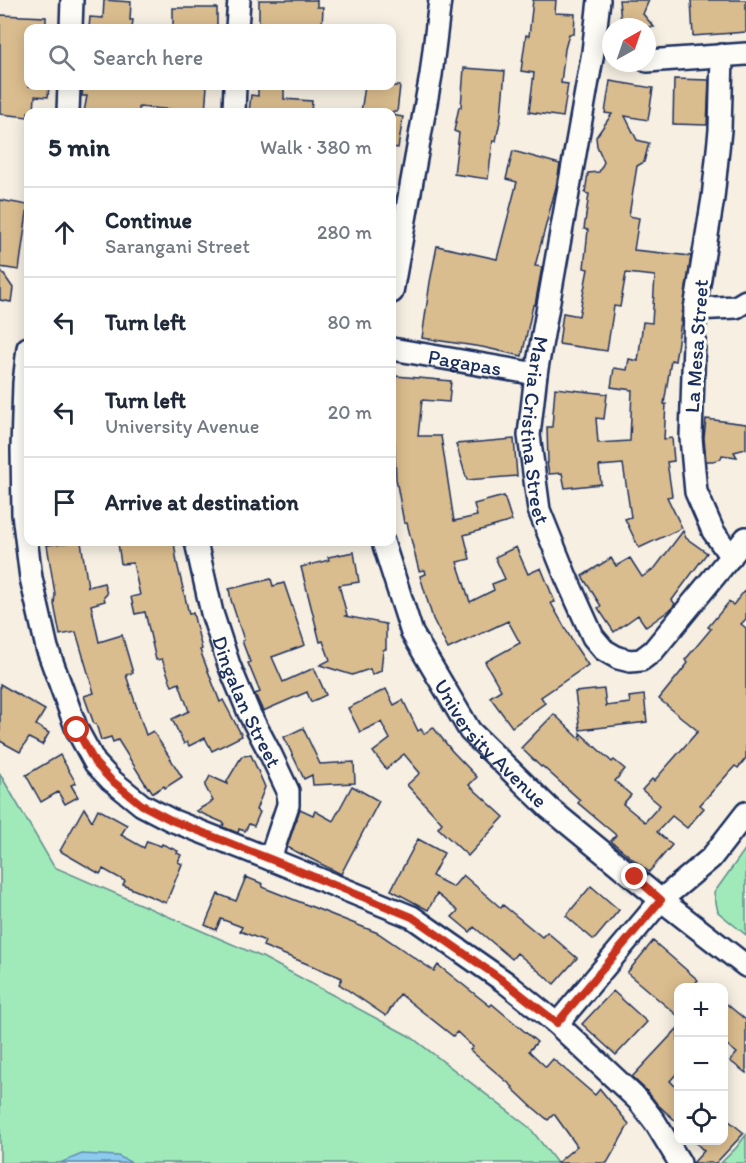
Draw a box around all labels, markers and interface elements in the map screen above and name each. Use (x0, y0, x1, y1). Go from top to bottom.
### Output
north arrow (602, 18, 656, 72)
search box (24, 24, 396, 90)
icon: search (45, 41, 78, 74)
text: Search here (93, 44, 203, 71)
text: 5 min (48, 131, 110, 163)
text: Walk · 380 m (260, 135, 372, 159)
text: Continue (105, 207, 192, 234)
icon: ahead (48, 216, 81, 249)
text: 280 m (317, 220, 372, 244)
text: Sarangani Street (105, 234, 250, 258)
street label: La Mesa Street (679, 278, 713, 414)
icon: left (48, 306, 81, 339)
text: Turn left (105, 309, 186, 336)
text: 80 m (327, 310, 372, 334)
street label: Maria Cristina Street (516, 334, 556, 528)
street label: Pagapas (426, 343, 504, 380)
text: Turn left (105, 387, 186, 414)
icon: left (48, 396, 81, 429)
text: 20 m (328, 400, 372, 424)
text: University Avenue (105, 414, 259, 438)
icon: arrive (48, 486, 81, 519)
text: Arrive at destination (105, 489, 299, 516)
street label: Dingalan Street (208, 632, 287, 771)
street label: University Avenue (429, 674, 553, 812)
route start (63, 716, 89, 742)
route end (621, 863, 647, 889)
map controls (674, 983, 728, 1145)
button: + (674, 983, 728, 1037)
button: − (674, 1037, 728, 1091)
button: locate (674, 1091, 728, 1145)

